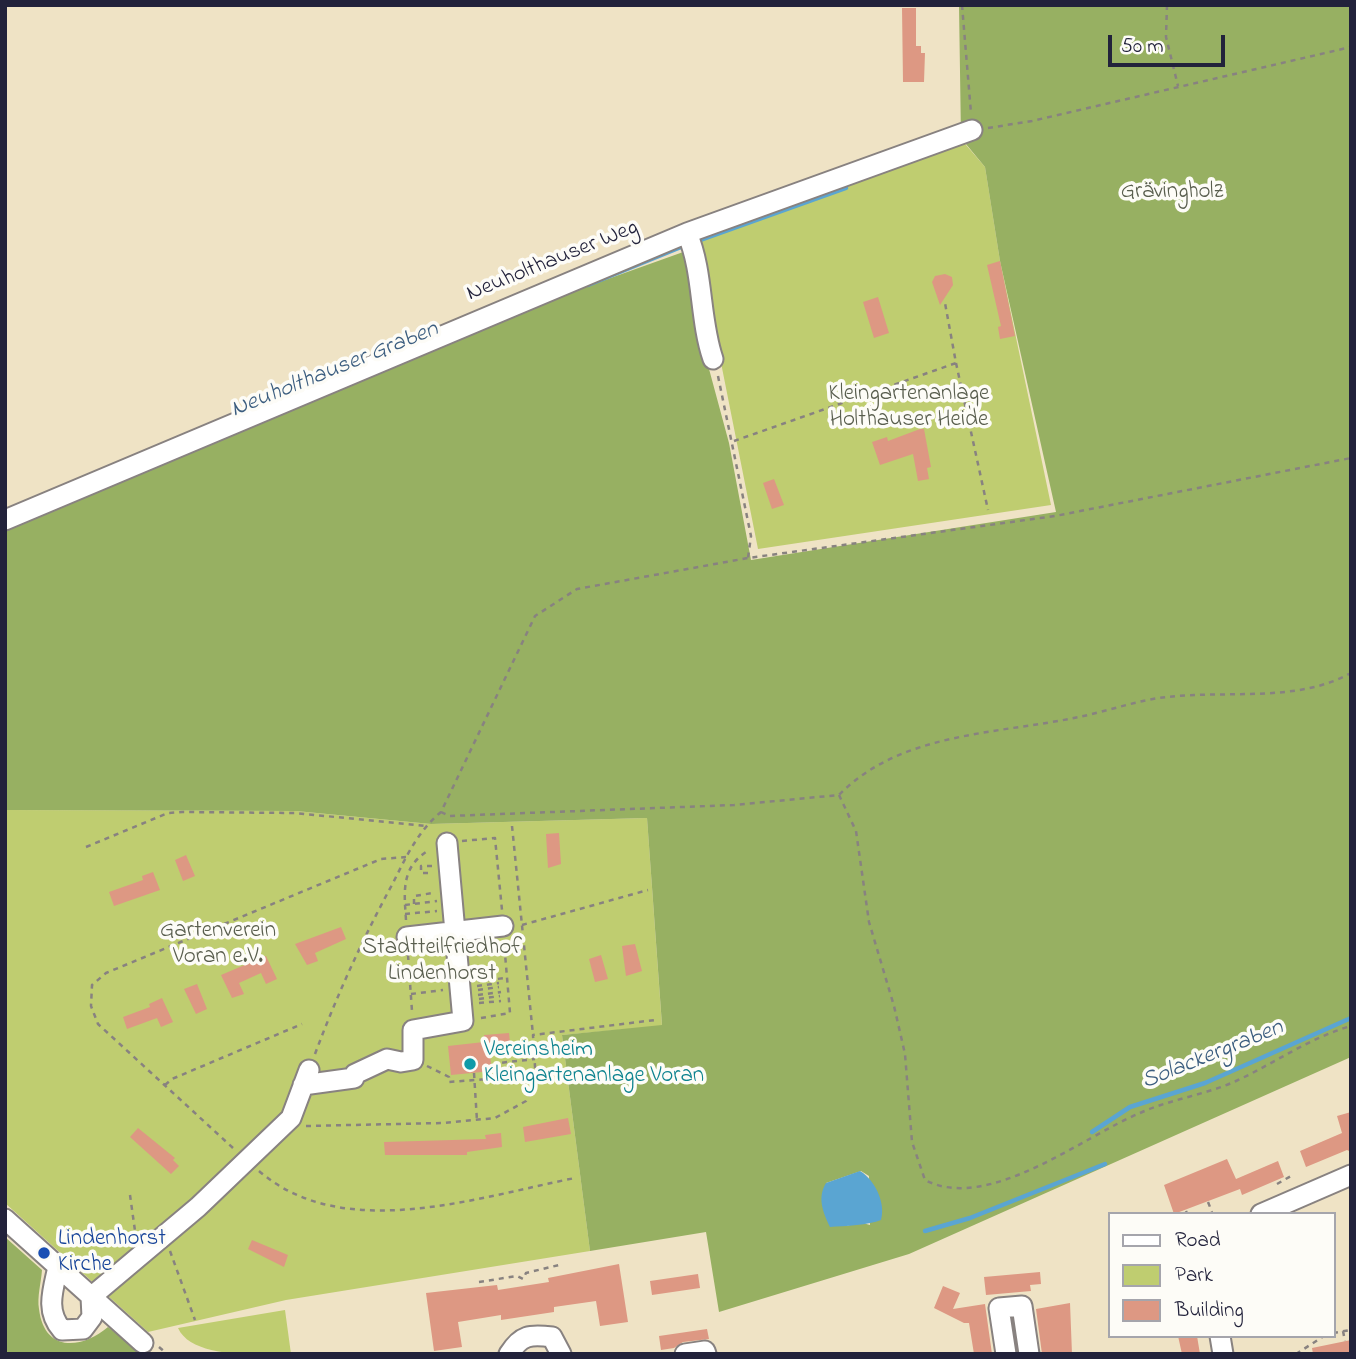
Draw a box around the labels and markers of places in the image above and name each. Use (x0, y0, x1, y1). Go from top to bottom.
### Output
place label: Vereinsheim Kleingartenanlage Voran (484, 1037, 704, 1091)
marker: Vereinsheim Kleingartenanlage Voran (462, 1056, 478, 1072)
place label: Lindenhorst Kirche (58, 1226, 166, 1280)
marker: Lindenhorst Kirche (36, 1245, 52, 1261)

